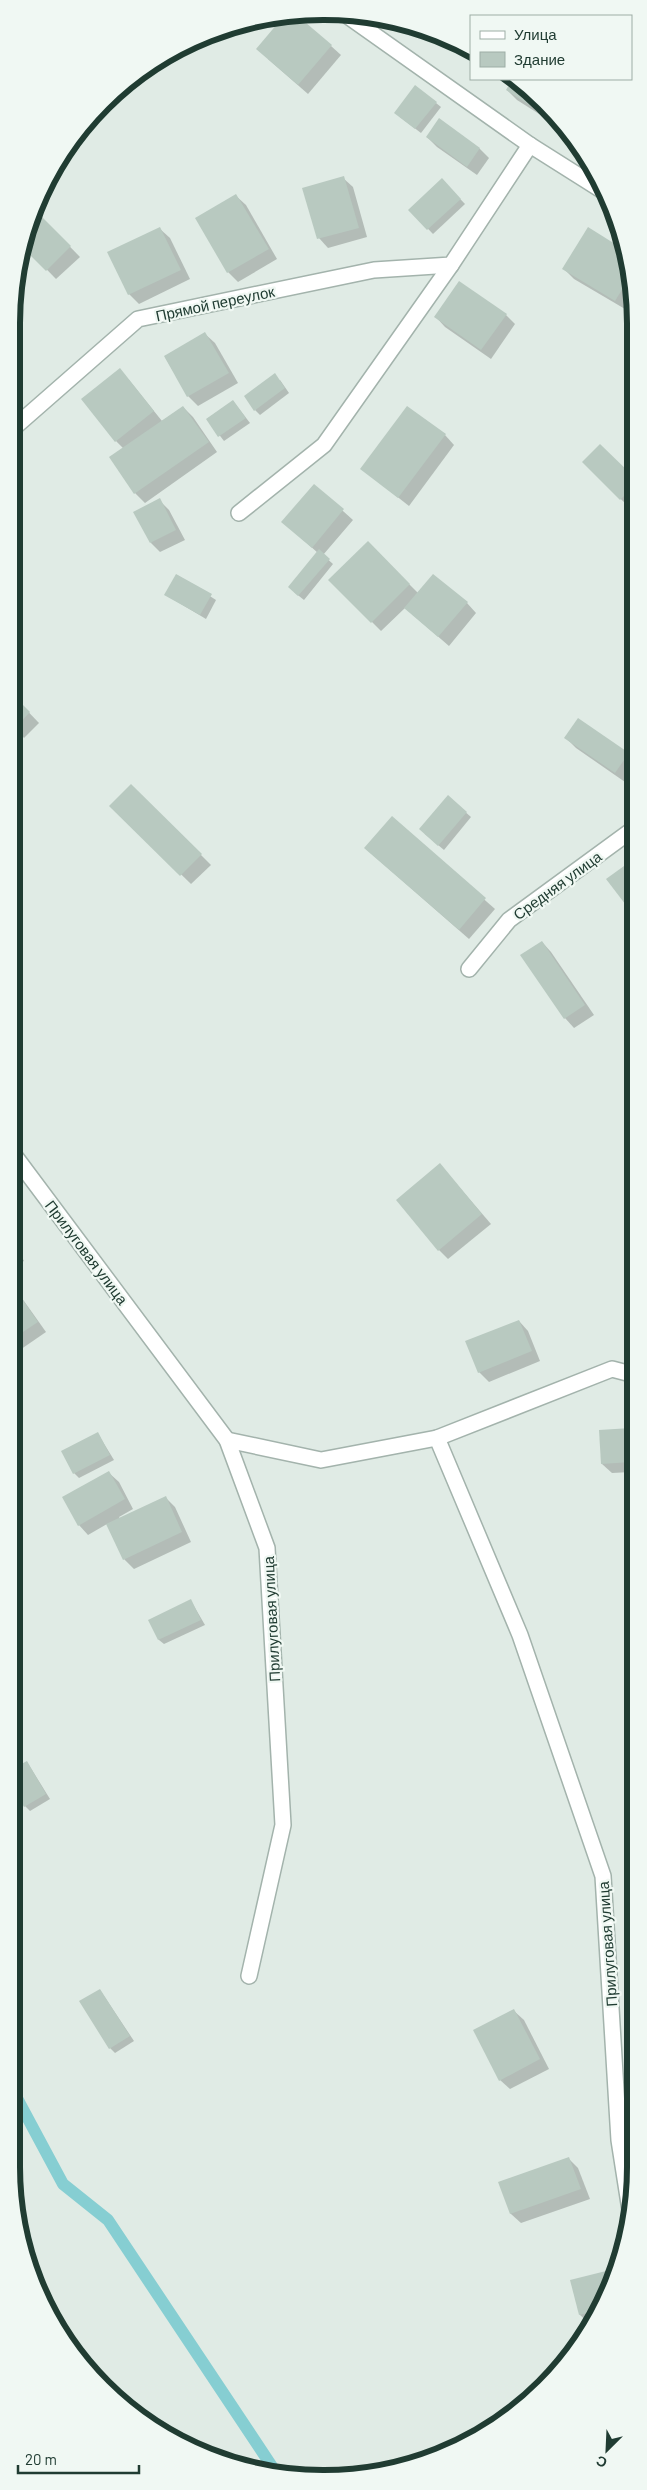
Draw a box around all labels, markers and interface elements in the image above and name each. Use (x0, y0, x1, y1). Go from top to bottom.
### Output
legend (470, 15, 632, 80)
text: Улица (514, 25, 557, 43)
text: Здание (514, 50, 565, 68)
street label: Прямой переулок (154, 282, 277, 324)
street label: Средняя улица (509, 847, 605, 923)
street label: Прилуговая улица (42, 1196, 132, 1308)
street label: Прилуговая улица (259, 1555, 283, 1682)
street label: Прилуговая улица (594, 1880, 620, 2007)
north arrow (582, 2425, 632, 2475)
scale bar (18, 2442, 139, 2474)
text: 20 m (25, 2450, 57, 2468)
text: С (593, 2453, 610, 2472)

